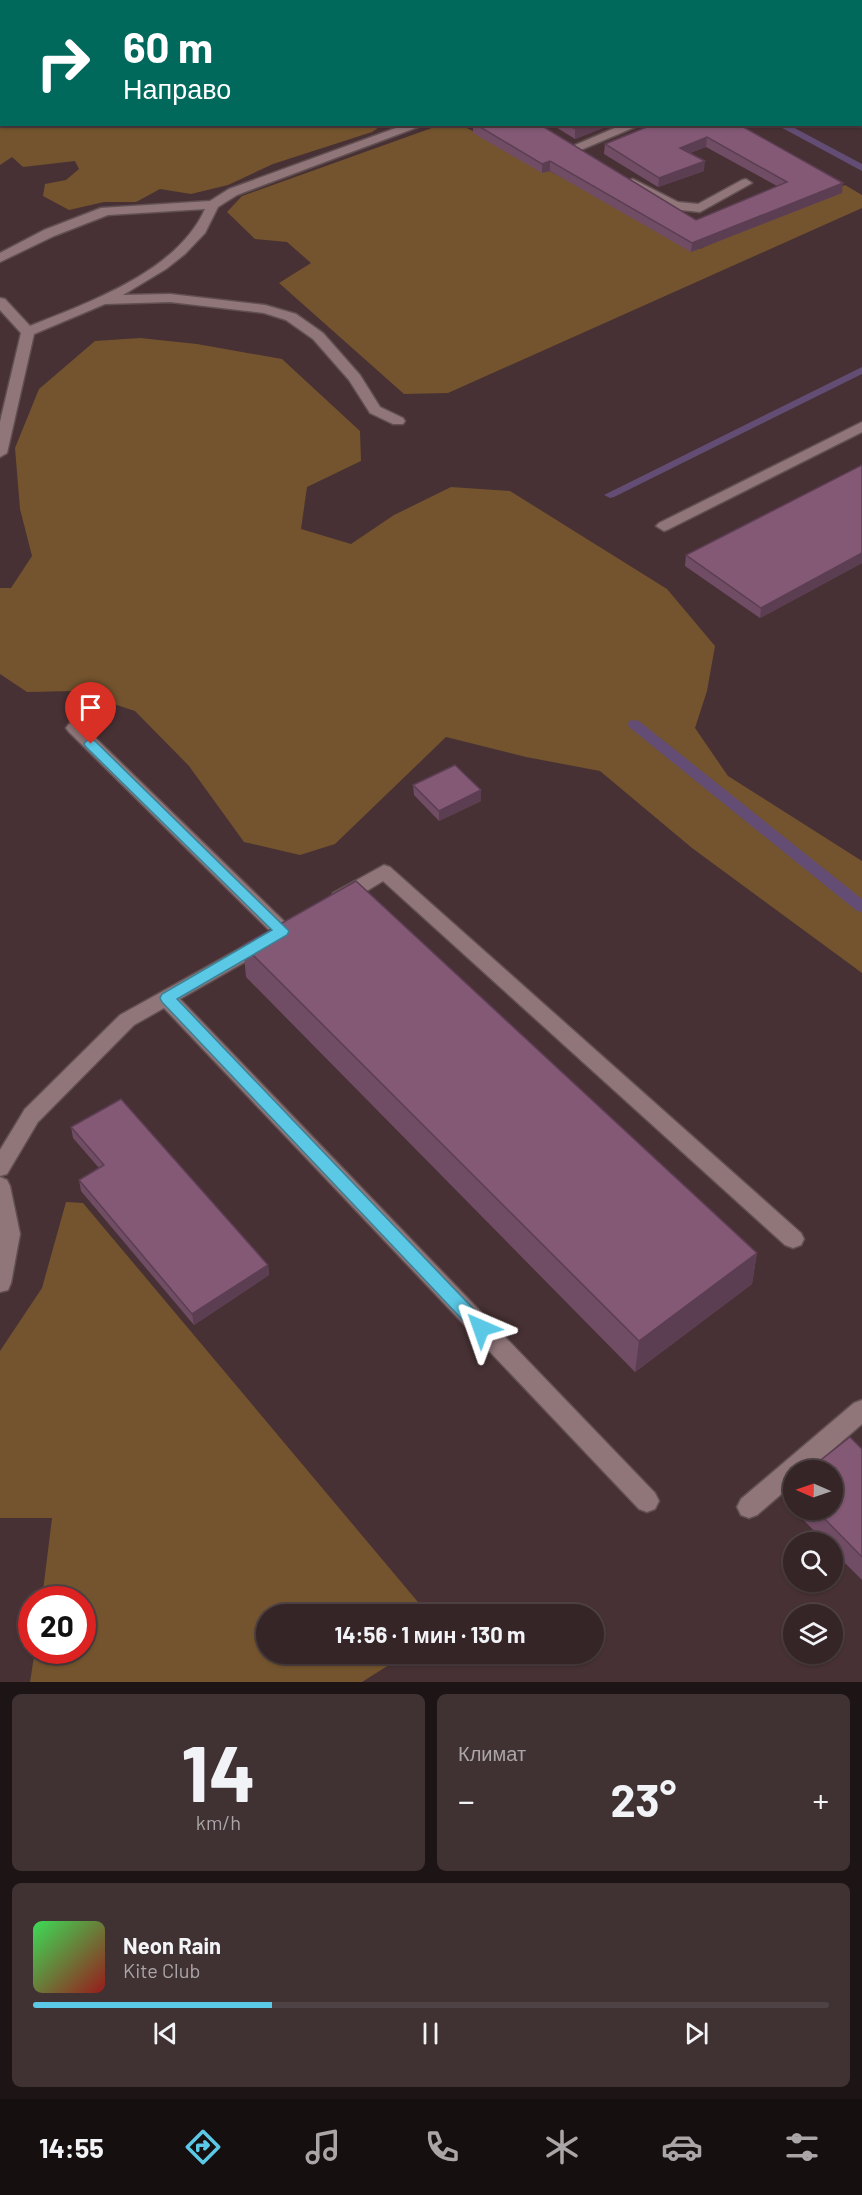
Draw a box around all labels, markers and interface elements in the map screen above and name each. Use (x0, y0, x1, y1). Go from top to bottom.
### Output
text: 60 m (123, 21, 213, 71)
icon: right (24, 24, 102, 102)
text: Направо (123, 72, 231, 104)
pin (65, 682, 116, 744)
icon: arrive (74, 691, 107, 724)
position arrow (449, 1296, 513, 1360)
north arrow (783, 1460, 843, 1520)
map controls (783, 1460, 843, 1664)
button: search (783, 1532, 843, 1592)
speed limit sign: 20 (18, 1586, 96, 1664)
button: layers (783, 1604, 843, 1664)
text: 14:56 · 1 мин · 130 m (335, 1621, 525, 1647)
text: 14 (181, 1724, 256, 1818)
text: Климат (458, 1741, 526, 1765)
text: 23° (611, 1772, 676, 1826)
text: − (458, 1780, 475, 1820)
text: + (812, 1780, 829, 1820)
text: km/h (196, 1810, 241, 1834)
text: Neon Rain (123, 1932, 221, 1958)
text: Kite Club (123, 1958, 200, 1982)
icon: previous (149, 2017, 182, 2050)
icon: pause (414, 2017, 447, 2050)
icon: next (680, 2017, 713, 2050)
icon: directions (182, 2126, 224, 2168)
icon: music (302, 2126, 344, 2168)
icon: phone (421, 2126, 463, 2168)
icon: climate (541, 2126, 583, 2168)
icon: car (661, 2126, 703, 2168)
icon: filters (781, 2126, 823, 2168)
text: 14:55 (39, 2131, 104, 2163)

